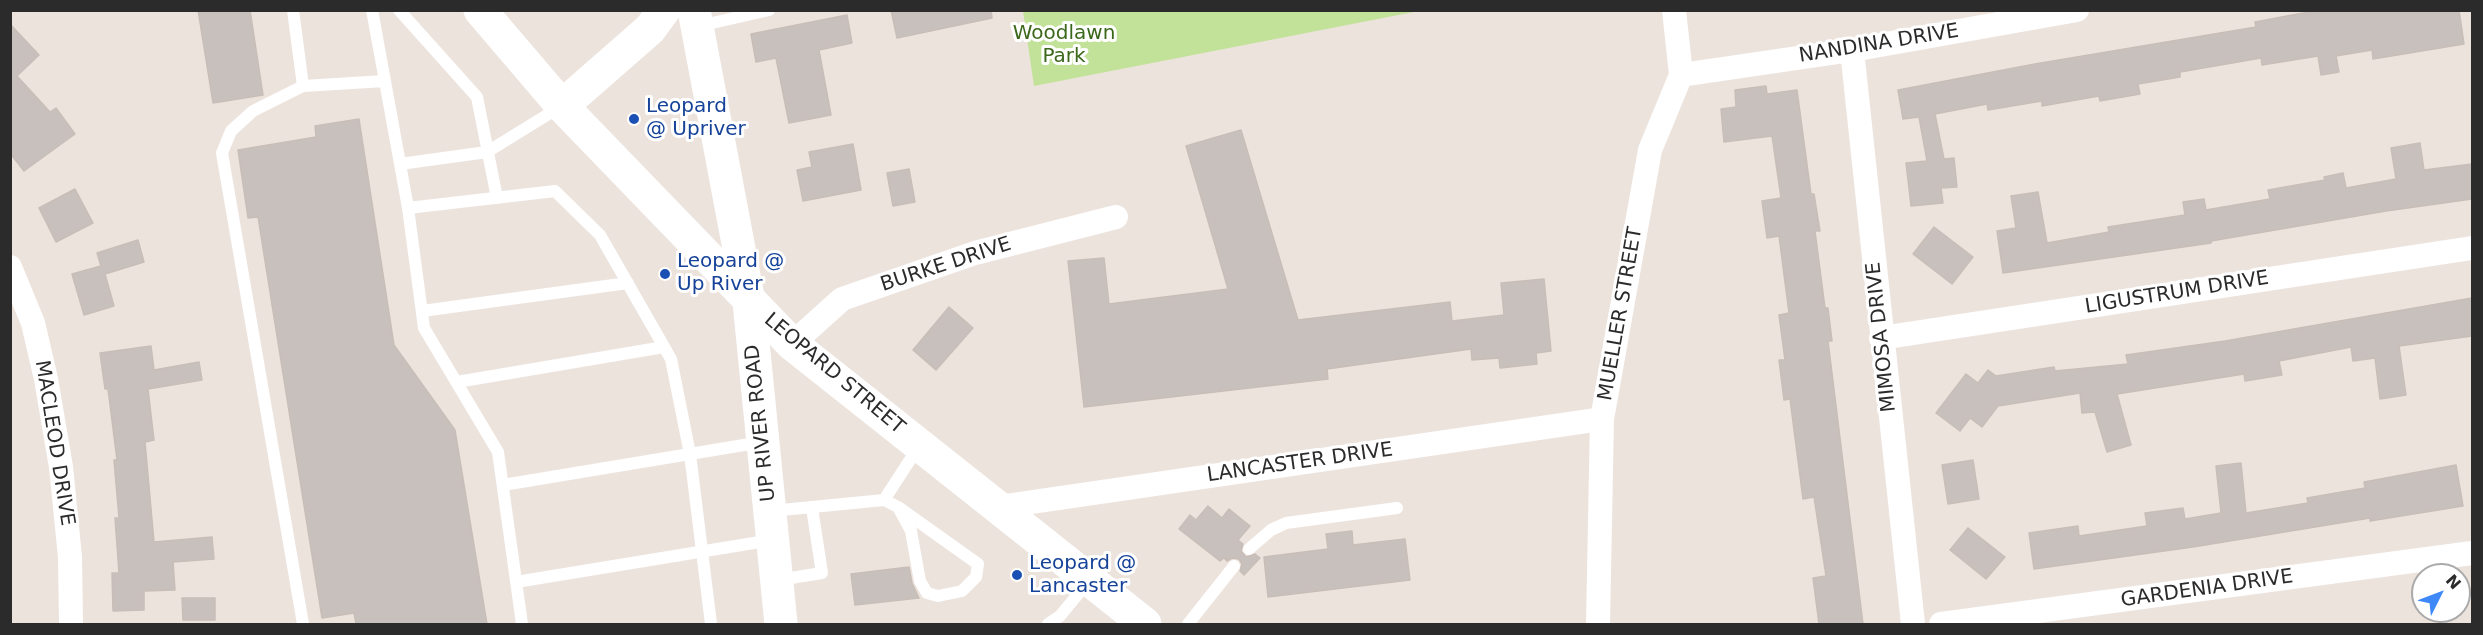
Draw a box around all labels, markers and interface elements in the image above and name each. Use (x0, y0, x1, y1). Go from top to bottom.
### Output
street label: NANDINA DRIVE (1797, 20, 1961, 68)
park label: Woodlawn Park (1013, 22, 1115, 69)
place label: Leopard @ Upriver (646, 95, 746, 142)
marker: Leopard @ Upriver (627, 112, 641, 126)
street label: MUELLER STREET (1594, 225, 1648, 403)
street label: BURKE DRIVE (878, 233, 1014, 297)
place label: Leopard @ Up River (677, 250, 784, 297)
street label: MIMOSA DRIVE (1862, 261, 1902, 413)
marker: Leopard @ Up River (658, 267, 672, 281)
street label: LIGUSTRUM DRIVE (2083, 267, 2271, 319)
street label: LEOPARD STREET (759, 308, 909, 440)
street label: UP RIVER ROAD (741, 343, 781, 503)
street label: MACLEOD DRIVE (29, 358, 79, 528)
street label: LANCASTER DRIVE (1206, 438, 1394, 488)
place label: Leopard @ Lancaster (1029, 552, 1136, 599)
north arrow (2411, 563, 2471, 623)
street label: GARDENIA DRIVE (2119, 565, 2295, 613)
marker: Leopard @ Lancaster (1010, 568, 1024, 582)
text: N (2442, 571, 2465, 593)

